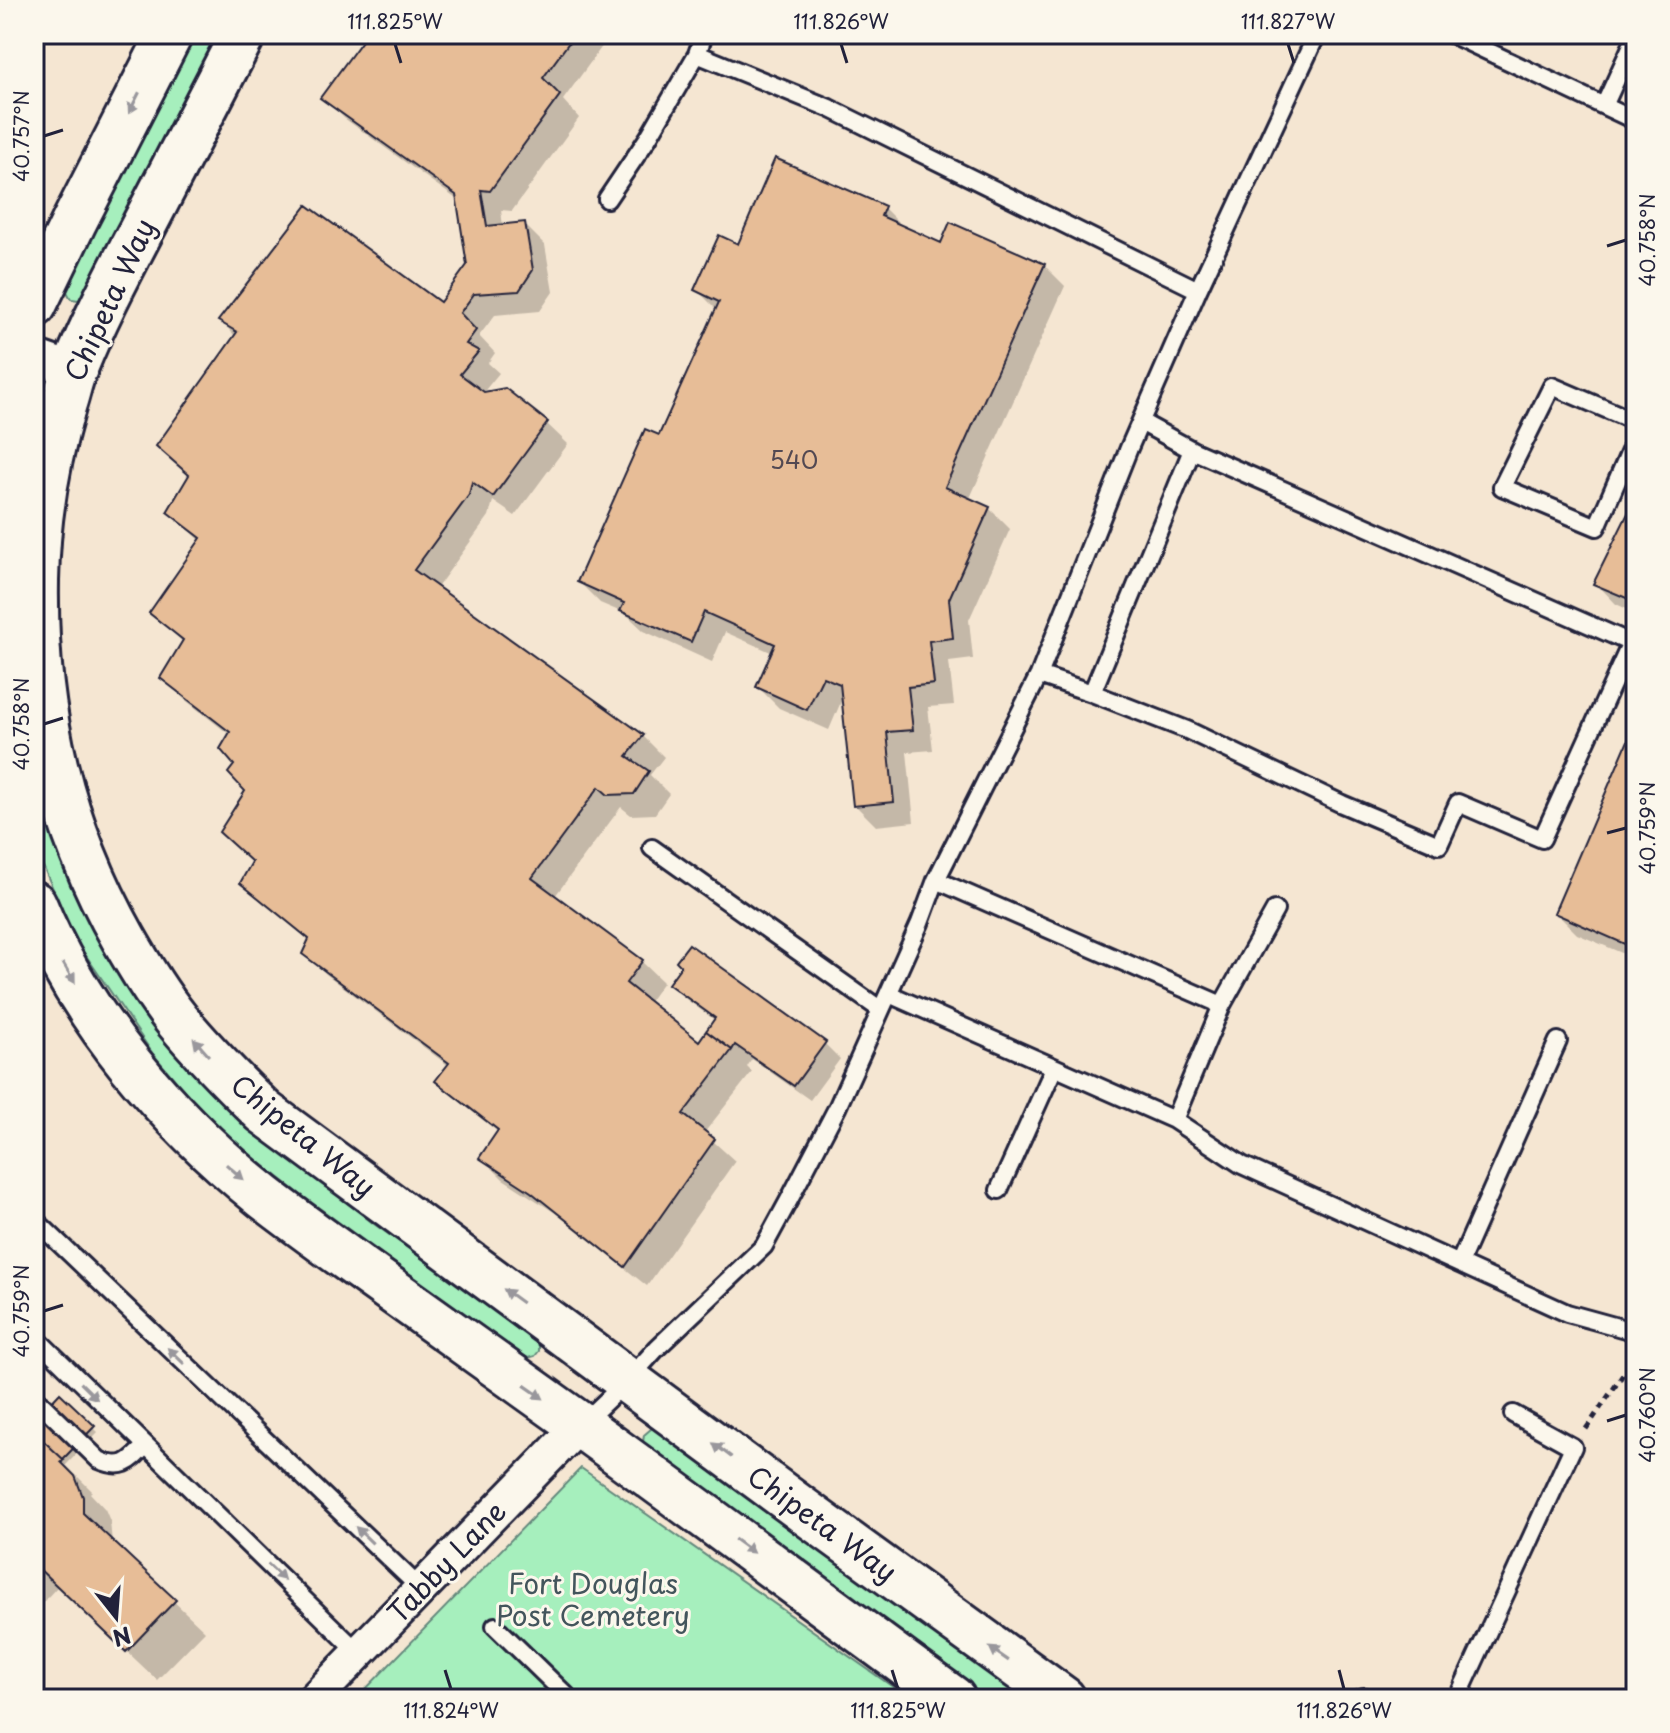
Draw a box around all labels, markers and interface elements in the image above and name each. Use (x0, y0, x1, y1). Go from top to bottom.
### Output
text: 111.825°W (347, 6, 443, 36)
text: 111.826°W (793, 6, 889, 36)
text: 111.827°W (1241, 6, 1336, 36)
text: 40.757°N (6, 90, 36, 182)
one-way arrow (128, 92, 141, 115)
text: 40.758°N (1632, 193, 1662, 287)
street label: Chipeta Way (52, 211, 165, 388)
house number: 540 (770, 441, 818, 477)
text: 40.758°N (6, 677, 36, 771)
text: 40.759°N (1632, 781, 1662, 875)
one-way arrow (62, 962, 76, 984)
one-way arrow (192, 1038, 210, 1057)
street label: Chipeta Way (222, 1063, 386, 1207)
one-way arrow (224, 1163, 244, 1180)
text: 40.759°N (6, 1264, 36, 1358)
one-way arrow (502, 1289, 523, 1304)
one-way arrow (167, 1347, 186, 1365)
text: 40.760°N (1632, 1367, 1662, 1463)
one-way arrow (80, 1381, 98, 1400)
one-way arrow (524, 1384, 544, 1400)
one-way arrow (712, 1443, 732, 1459)
street label: Chipeta Way (739, 1454, 907, 1592)
street label: Tabby Lane (376, 1490, 515, 1632)
one-way arrow (355, 1527, 374, 1545)
one-way arrow (734, 1537, 754, 1553)
park label: Fort Douglas Post Cemetery (496, 1561, 690, 1636)
one-way arrow (266, 1563, 285, 1581)
north arrow (76, 1577, 156, 1657)
text: N (109, 1619, 135, 1656)
one-way arrow (989, 1647, 1010, 1662)
text: 111.824°W (403, 1695, 499, 1725)
text: 111.825°W (850, 1695, 946, 1725)
text: 111.826°W (1296, 1695, 1392, 1725)

